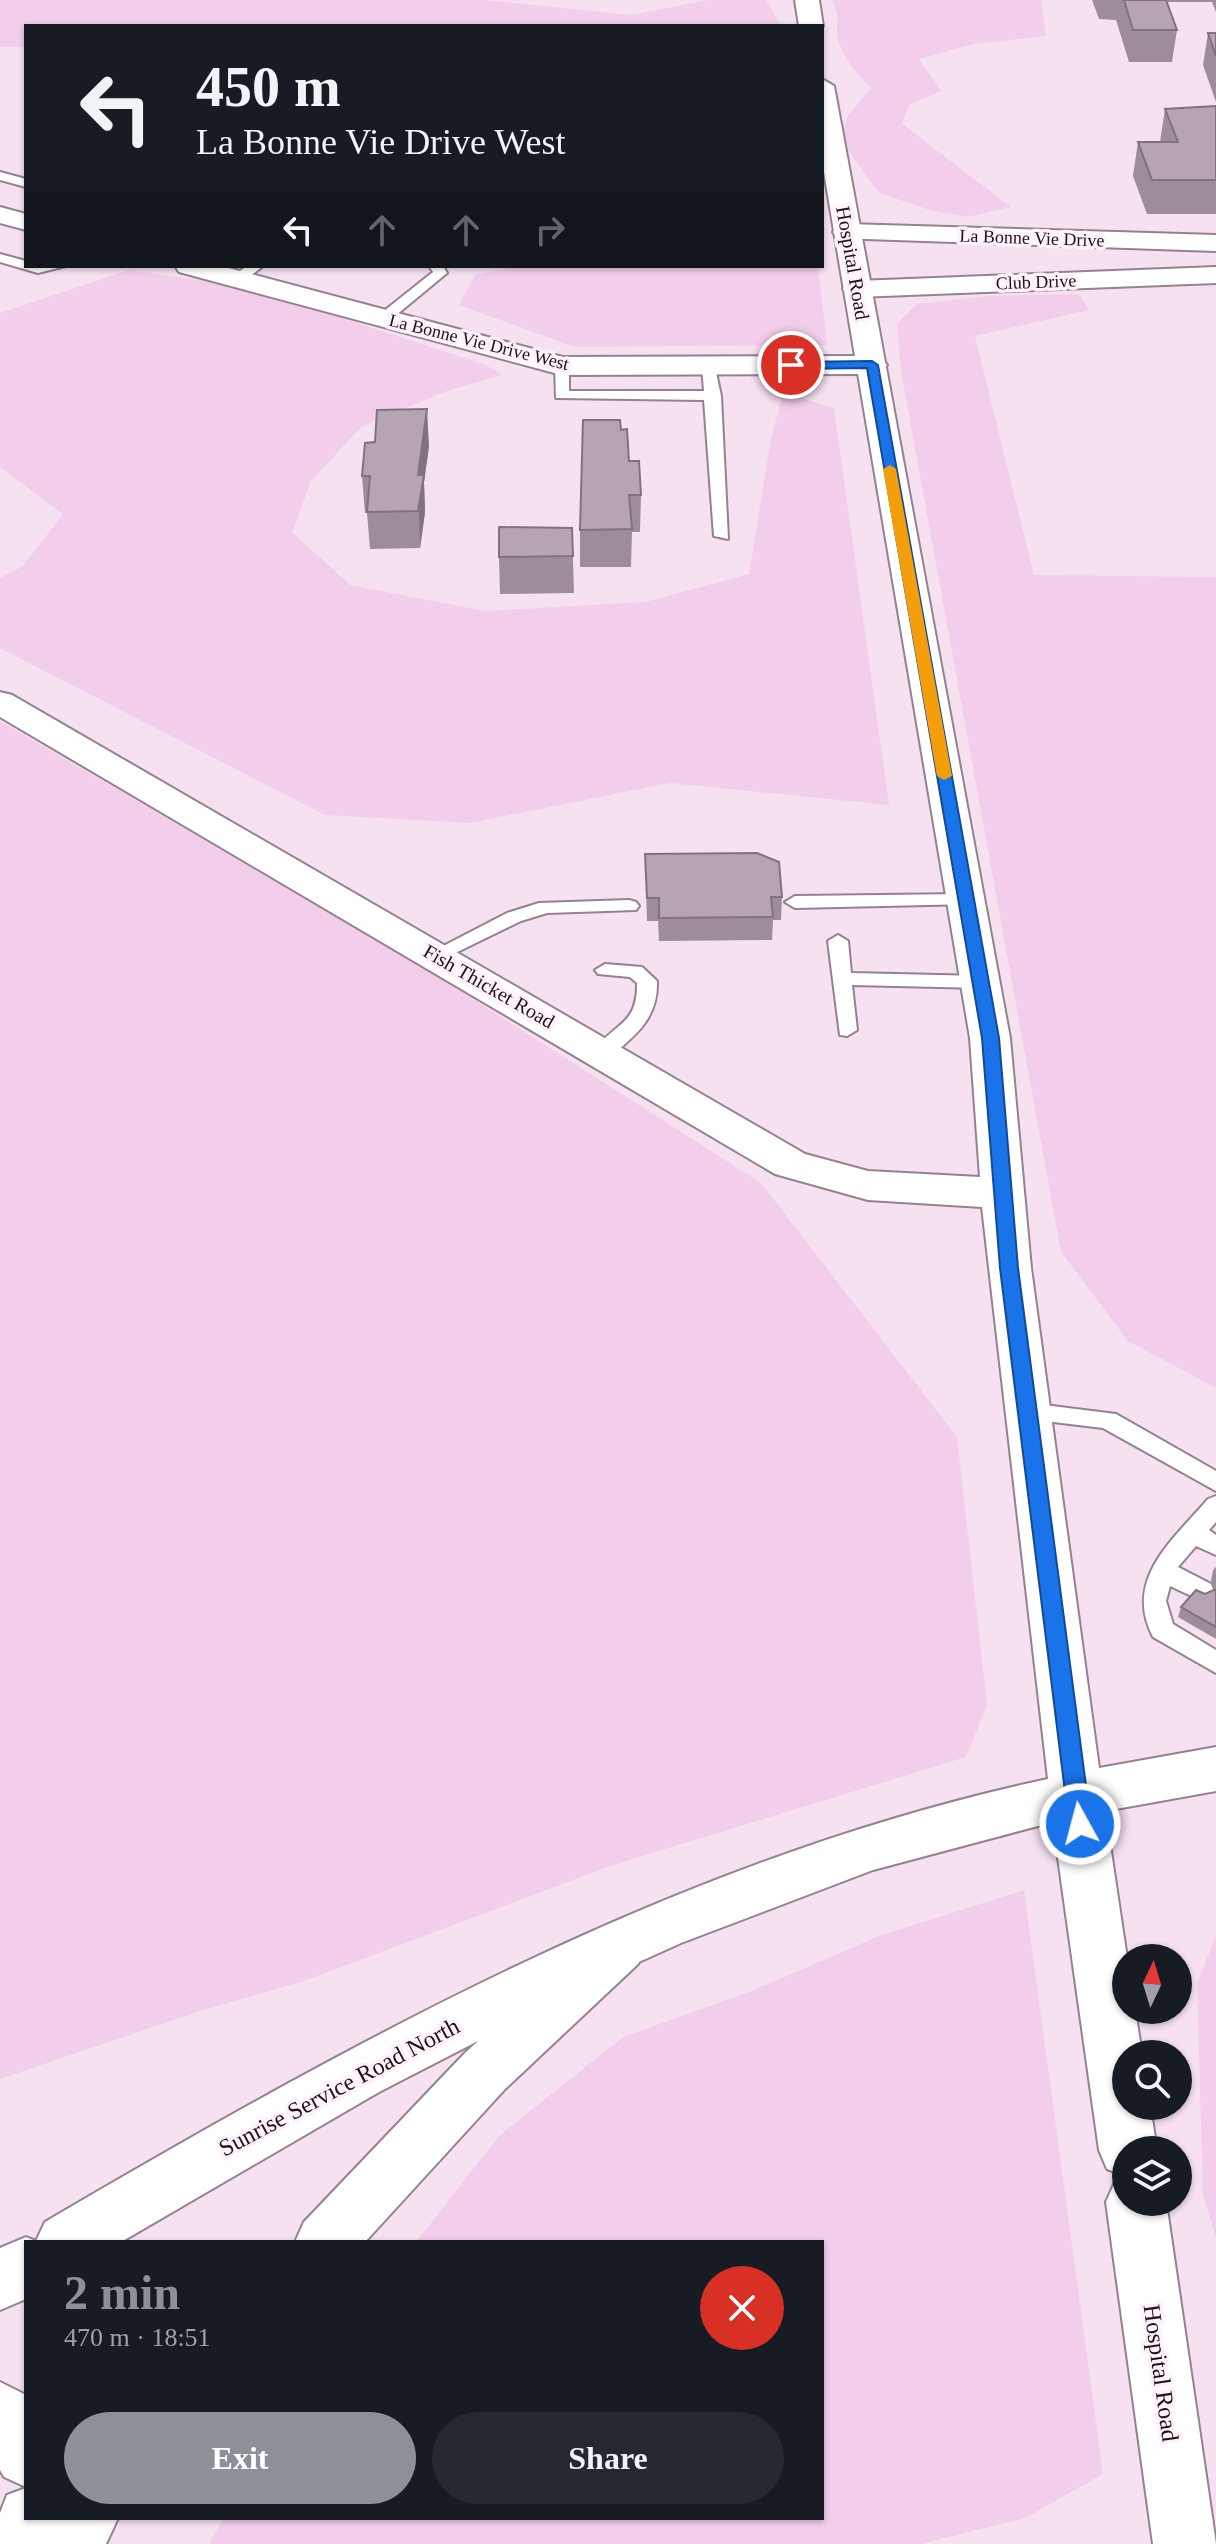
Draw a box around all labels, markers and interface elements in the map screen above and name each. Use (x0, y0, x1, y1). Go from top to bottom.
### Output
icon: left (64, 56, 168, 160)
text: 450 m (196, 56, 341, 118)
text: La Bonne Vie Drive West (196, 122, 566, 162)
street label: Hospital Road (831, 204, 874, 322)
icon: left (276, 208, 320, 252)
icon: ahead (360, 208, 404, 252)
icon: ahead (444, 208, 488, 252)
icon: right (528, 208, 572, 252)
street label: La Bonne Vie Drive (959, 225, 1105, 251)
street label: Club Drive (995, 271, 1077, 293)
street label: La Bonne Vie Drive West (387, 310, 571, 374)
pin (757, 331, 825, 399)
icon: arrive (769, 343, 813, 387)
street label: Fish Thicket Road (420, 940, 558, 1032)
position arrow (1038, 1782, 1122, 1866)
north arrow (1112, 1944, 1192, 2024)
map controls (1112, 1944, 1192, 2216)
street label: Sunrise Service Road North (214, 2012, 464, 2162)
button: search (1112, 2040, 1192, 2120)
button: layers (1112, 2136, 1192, 2216)
text: 2 min (64, 2266, 180, 2319)
button: close (700, 2266, 784, 2350)
street label: Hospital Road (1139, 2303, 1183, 2443)
text: 470 m · 18:51 (64, 2323, 211, 2352)
button: Exit (64, 2412, 416, 2504)
button: Share (432, 2412, 784, 2504)

